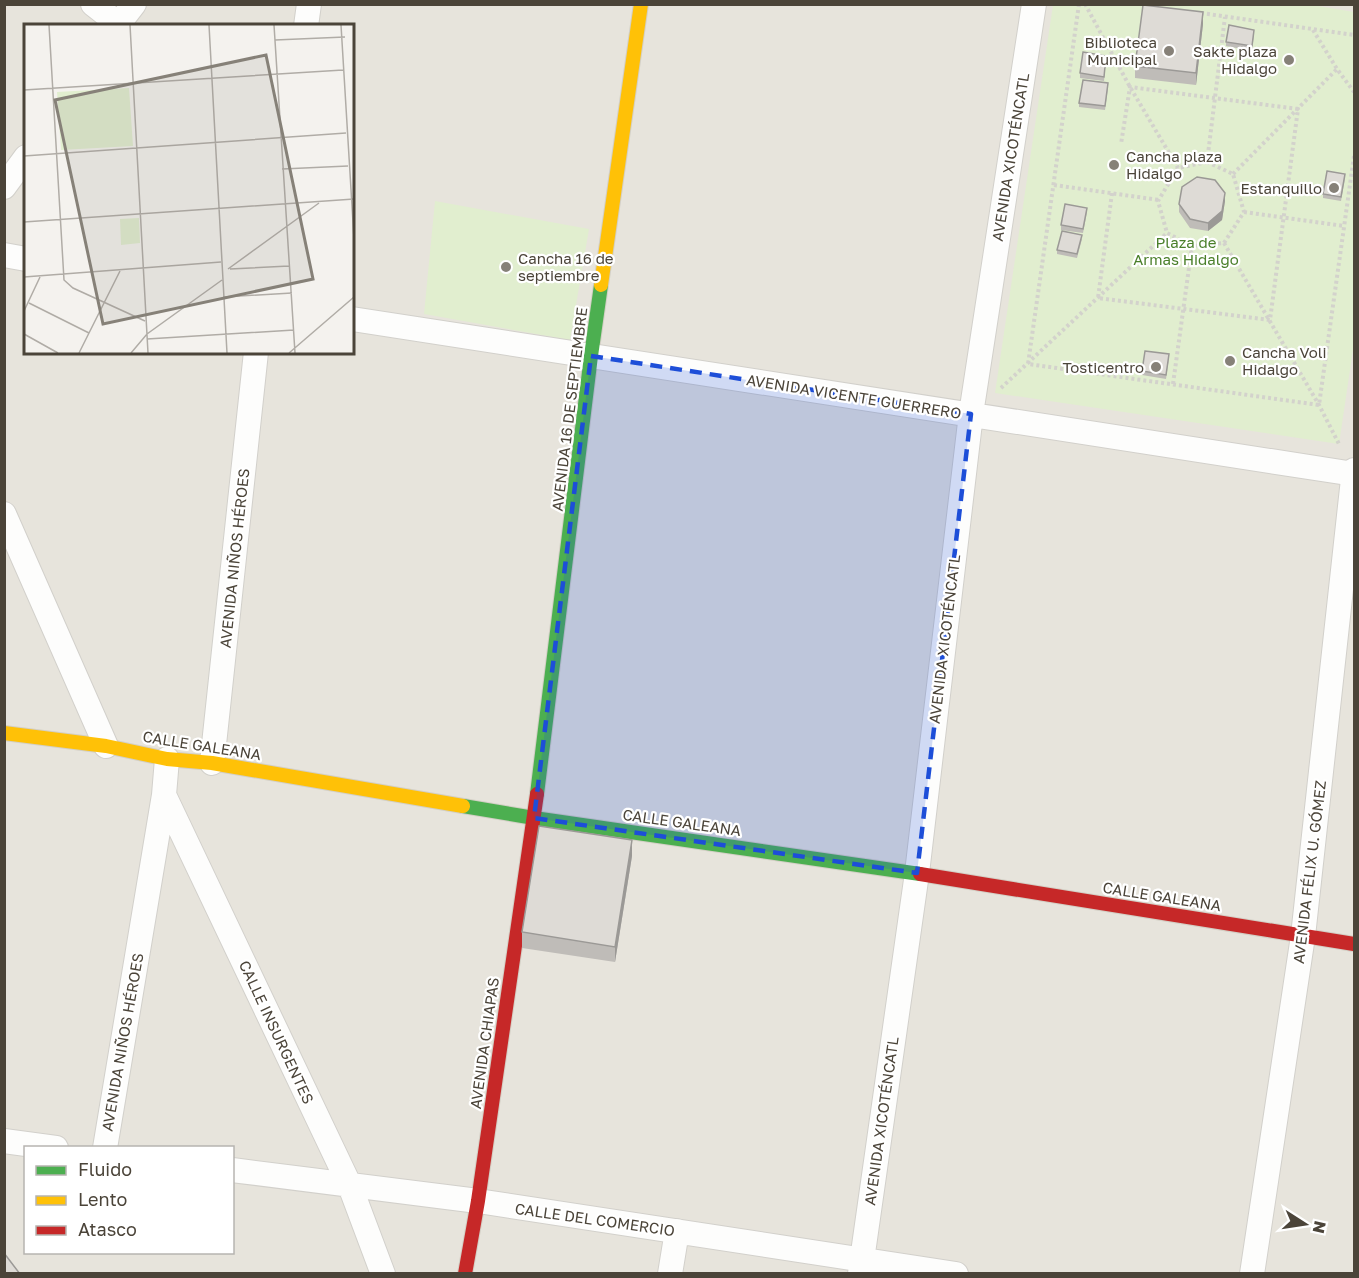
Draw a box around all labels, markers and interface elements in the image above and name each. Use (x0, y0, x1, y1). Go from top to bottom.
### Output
inset map (24, 24, 354, 354)
place label: Biblioteca Municipal (1085, 33, 1157, 68)
place label: Sakte plaza Hidalgo (1193, 42, 1277, 77)
marker: Biblioteca Municipal (1162, 44, 1176, 58)
marker: Sakte plaza Hidalgo (1282, 53, 1296, 67)
street label: AVENIDA XICOTÉNCATL (988, 71, 1032, 242)
place label: Cancha plaza Hidalgo (1126, 147, 1222, 182)
marker: Cancha plaza Hidalgo (1107, 158, 1121, 172)
place label: Estanquillo (1240, 179, 1322, 197)
marker: Estanquillo (1327, 181, 1341, 195)
park label: Plaza de Armas Hidalgo (1133, 233, 1239, 268)
place label: Cancha 16 de septiembre (518, 249, 614, 284)
marker: Cancha 16 de septiembre (499, 260, 513, 274)
street label: AVENIDA 16 DE SEPTIEMBRE (548, 306, 590, 512)
place label: Cancha Voli Hidalgo (1242, 343, 1327, 378)
marker: Cancha Voli Hidalgo (1223, 354, 1237, 368)
place label: Tosticentro (1062, 358, 1144, 376)
marker: Tosticentro (1149, 360, 1163, 374)
street label: AVENIDA VICENTE GUERRERO (745, 370, 963, 422)
street label: AVENIDA NIÑOS HÉROES (216, 467, 252, 649)
street label: AVENIDA XICOTÉNCATL (925, 553, 963, 725)
street label: CALLE GALEANA (142, 727, 262, 763)
street label: AVENIDA FÉLIX U. GÓMEZ (1289, 779, 1329, 965)
street label: CALLE GALEANA (622, 805, 742, 839)
street label: CALLE GALEANA (1102, 878, 1222, 914)
street label: AVENIDA NIÑOS HÉROES (97, 952, 147, 1132)
street label: CALLE INSURGENTES (236, 958, 318, 1106)
street label: AVENIDA CHIAPAS (466, 976, 502, 1110)
street label: AVENIDA XICOTÉNCATL (860, 1035, 902, 1206)
legend (24, 1146, 234, 1254)
text: Fluido (78, 1158, 132, 1180)
text: Lento (78, 1188, 127, 1210)
north arrow (1275, 1194, 1335, 1254)
street label: CALLE DEL COMERCIO (514, 1199, 676, 1239)
text: Atasco (78, 1218, 137, 1240)
text: N (1309, 1219, 1331, 1235)

